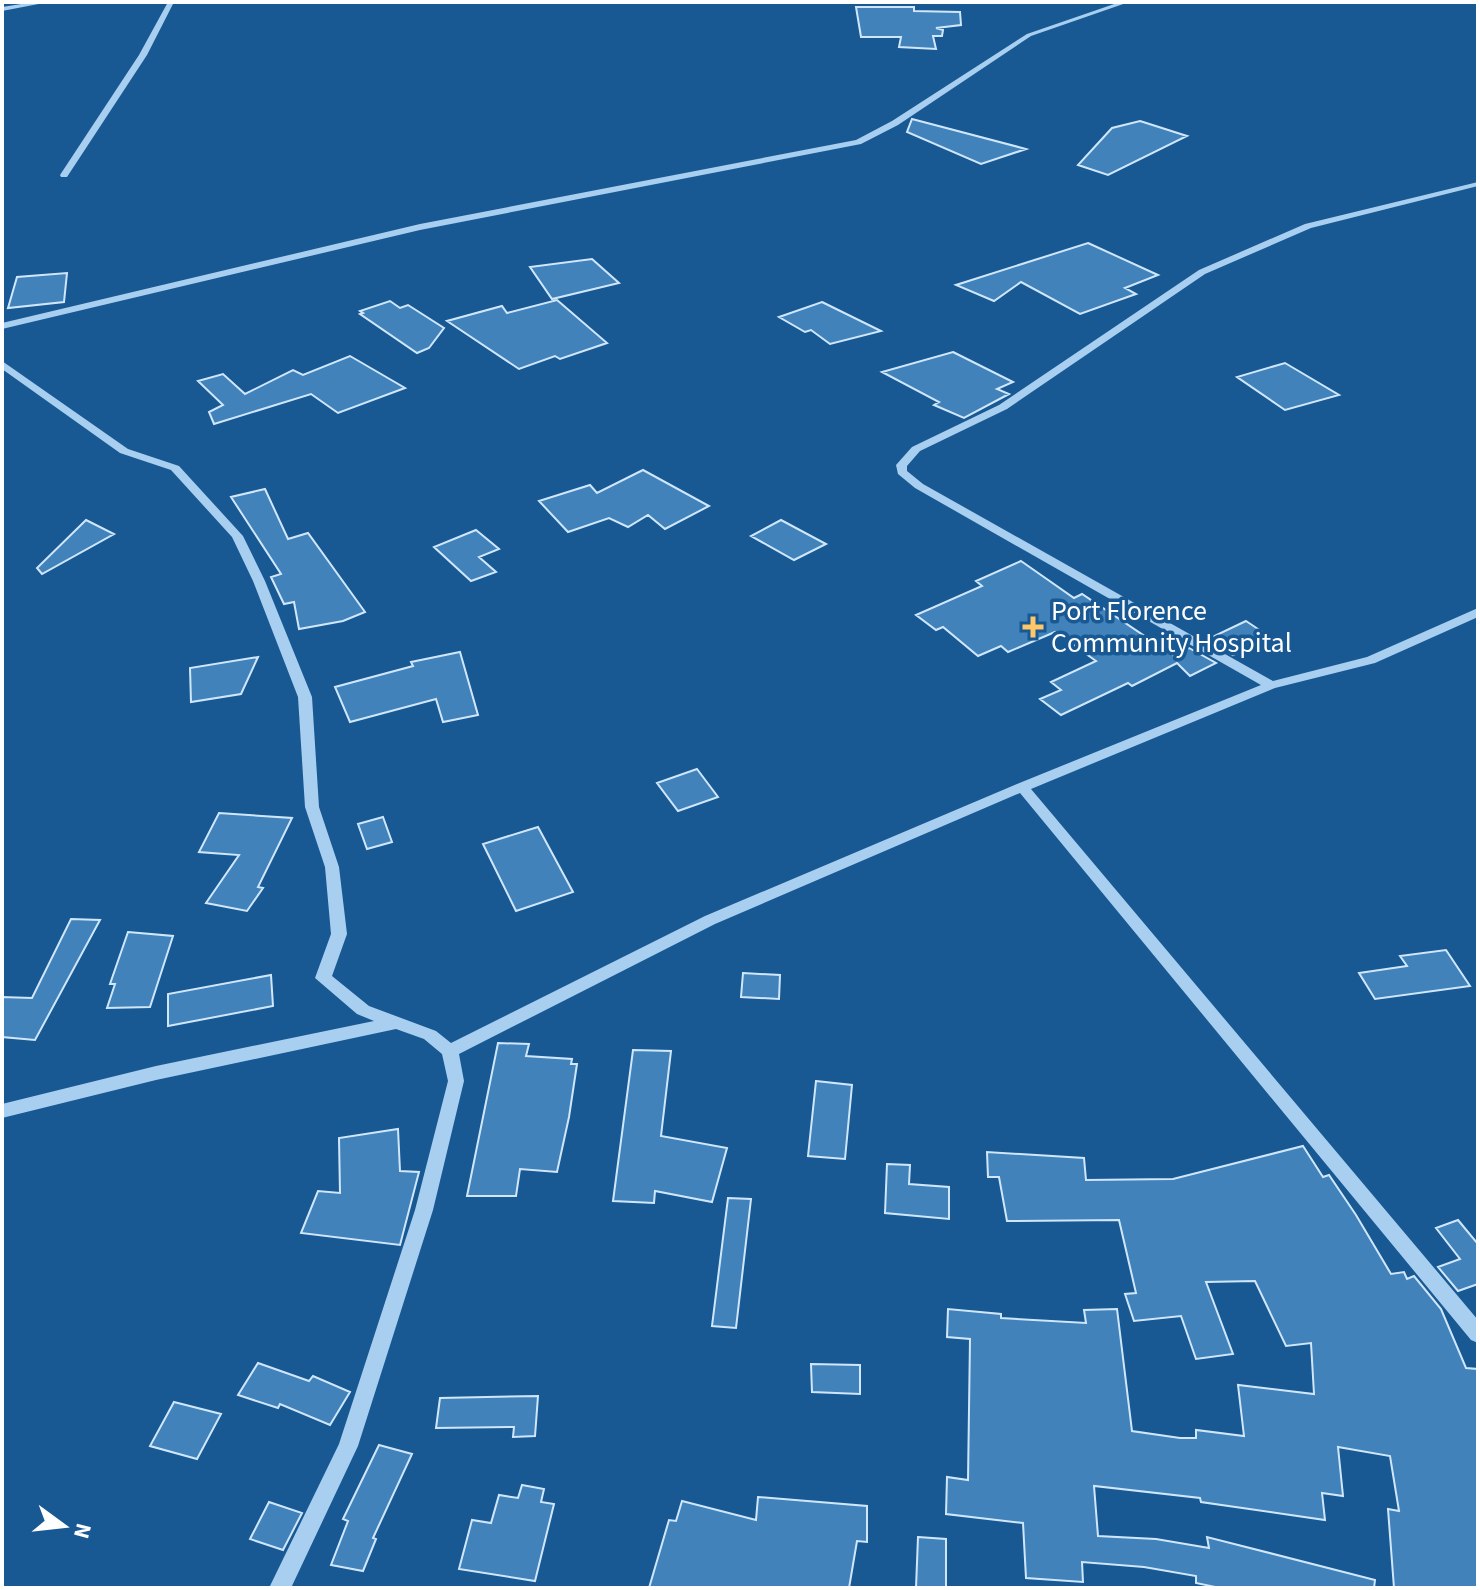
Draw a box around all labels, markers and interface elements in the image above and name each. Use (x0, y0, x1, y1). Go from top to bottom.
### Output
place label: Port Florence Community Hospital (1051, 591, 1292, 663)
marker: Port Florence Community Hospital (1022, 616, 1044, 638)
north arrow (24, 1486, 104, 1566)
text: N (65, 1520, 100, 1542)

